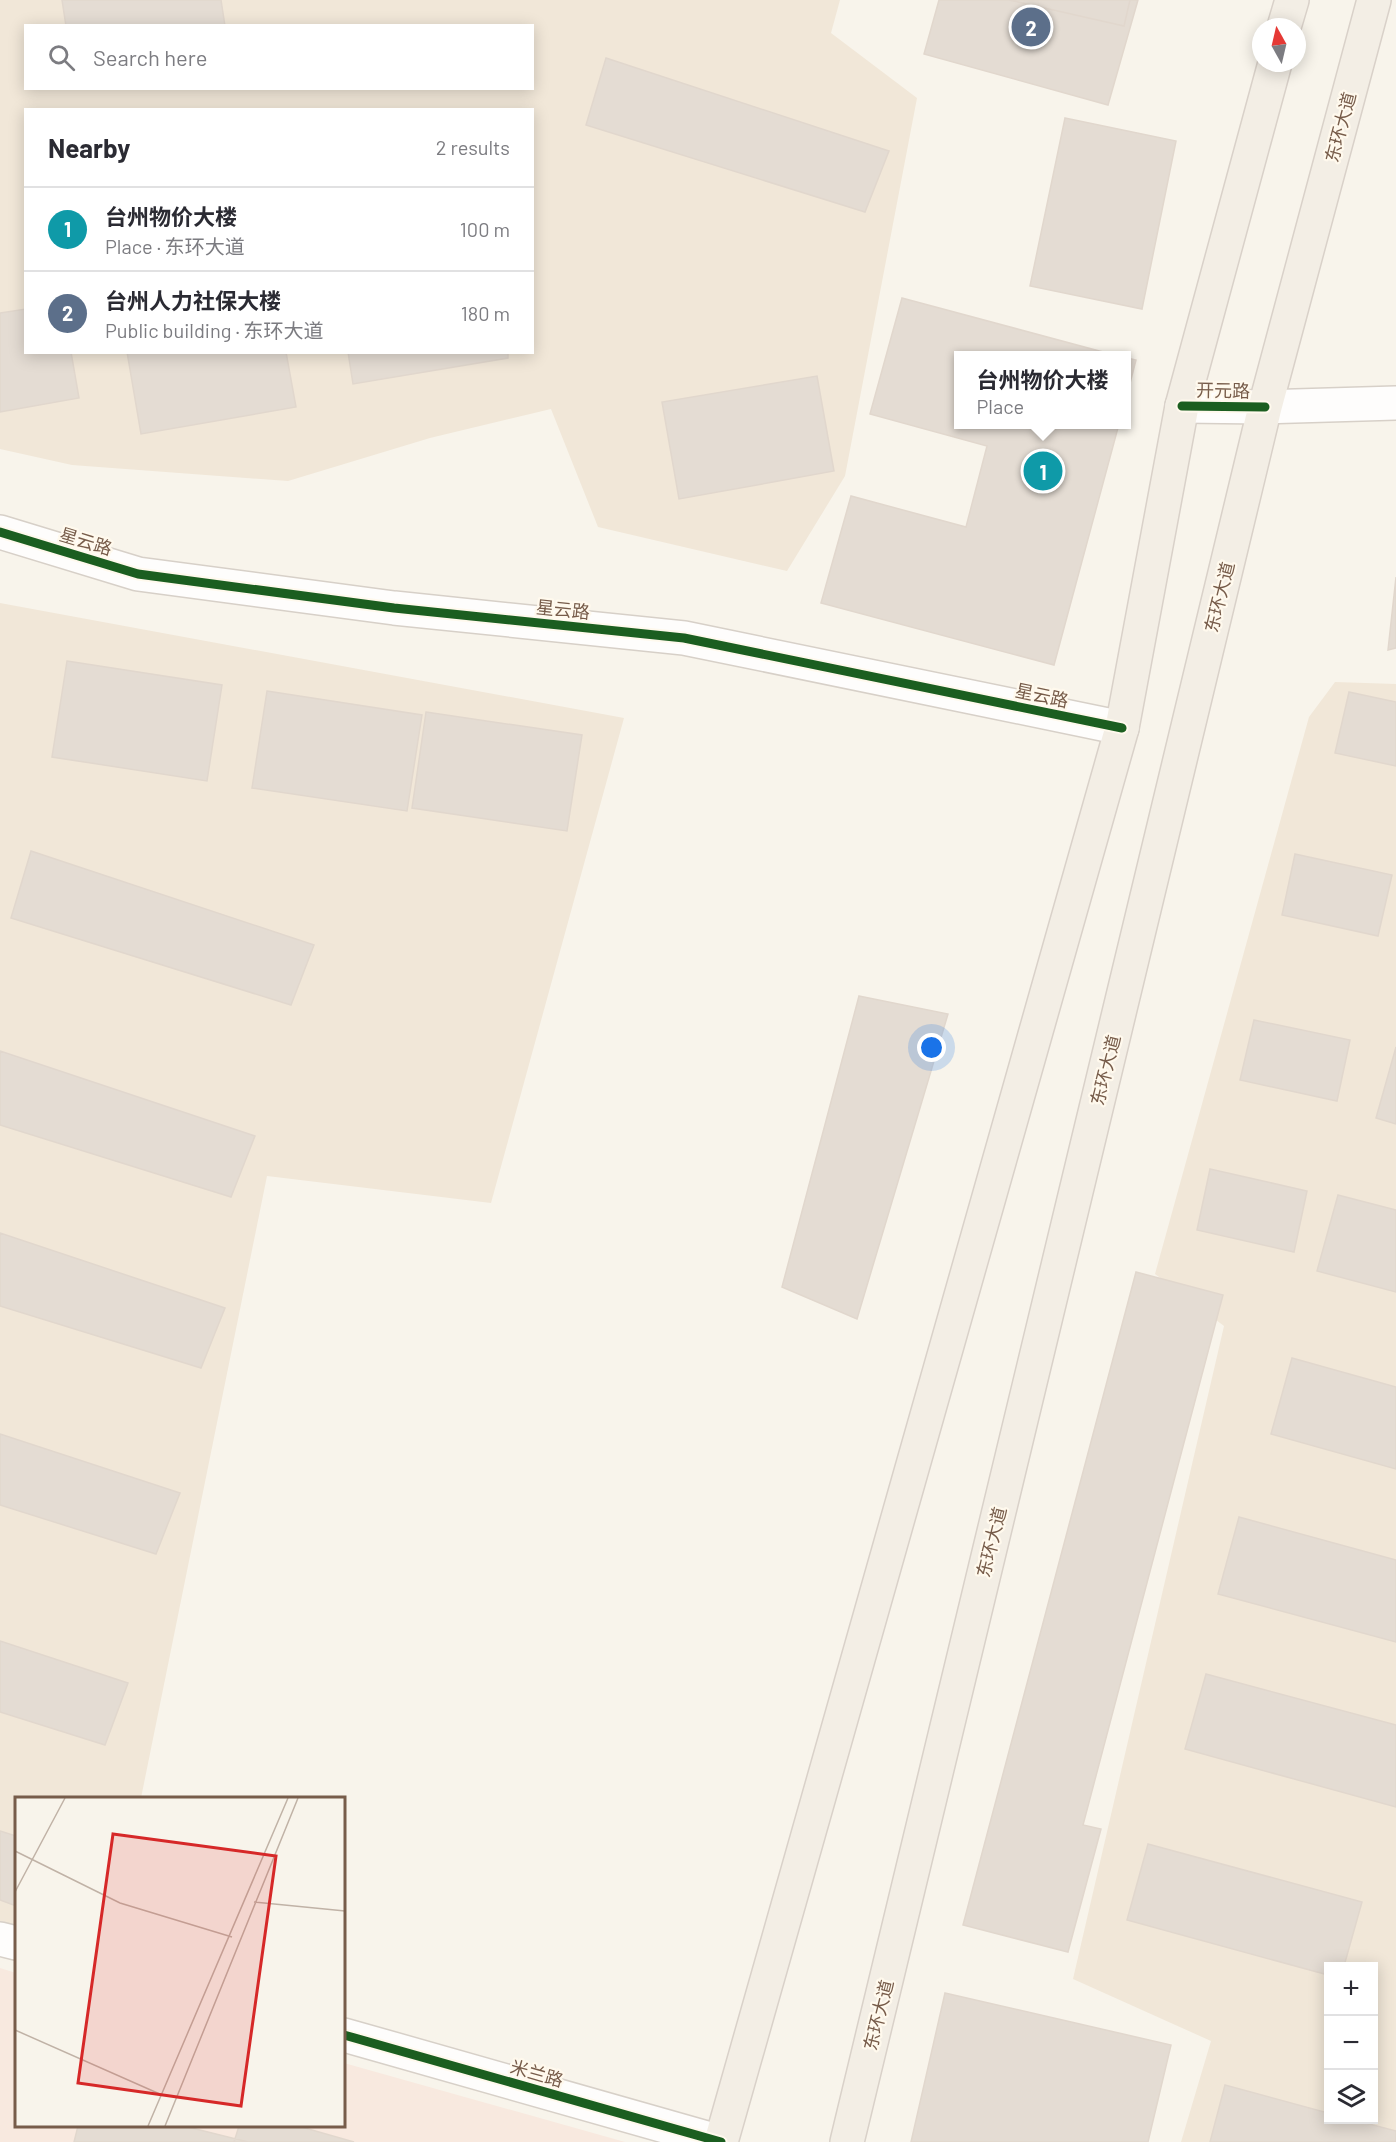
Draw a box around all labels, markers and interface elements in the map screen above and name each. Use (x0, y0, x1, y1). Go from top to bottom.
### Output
pin: 2 (1012, 4, 1050, 50)
north arrow (1252, 18, 1306, 72)
search box (24, 24, 534, 90)
icon: search (45, 41, 78, 74)
text: Search here (93, 44, 207, 70)
street label: 东环大道 (1320, 89, 1360, 165)
text: Nearby (48, 132, 130, 163)
text: 2 results (436, 135, 510, 159)
text: 台州物价大楼 (105, 203, 237, 229)
text: 1 (64, 217, 71, 241)
text: 100 m (460, 217, 510, 241)
text: Place · 东环大道 (105, 234, 245, 258)
text: 台州人力社保大楼 (105, 287, 281, 313)
text: 2 (62, 301, 73, 325)
text: 180 m (461, 301, 510, 325)
text: Public building · 东环大道 (105, 318, 324, 342)
popup (954, 351, 1131, 429)
text: 台州物价大楼 (976, 366, 1109, 392)
street label: 开元路 (1196, 379, 1250, 401)
text: Place (976, 394, 1024, 418)
pin: 1 (1024, 448, 1062, 494)
street label: 星云路 (57, 523, 115, 559)
street label: 东环大道 (1200, 559, 1238, 635)
street label: 星云路 (535, 595, 591, 623)
street label: 星云路 (1013, 679, 1071, 711)
street label: 东环大道 (1086, 1032, 1124, 1108)
your location (917, 1033, 946, 1062)
street label: 东环大道 (972, 1504, 1010, 1580)
inset map (15, 1797, 345, 2127)
map controls (1324, 1962, 1378, 2124)
button: + (1324, 1962, 1378, 2016)
street label: 东环大道 (859, 1977, 897, 2053)
button: − (1324, 2016, 1378, 2070)
street label: 米兰路 (508, 2055, 566, 2091)
button: layers (1324, 2070, 1378, 2124)

